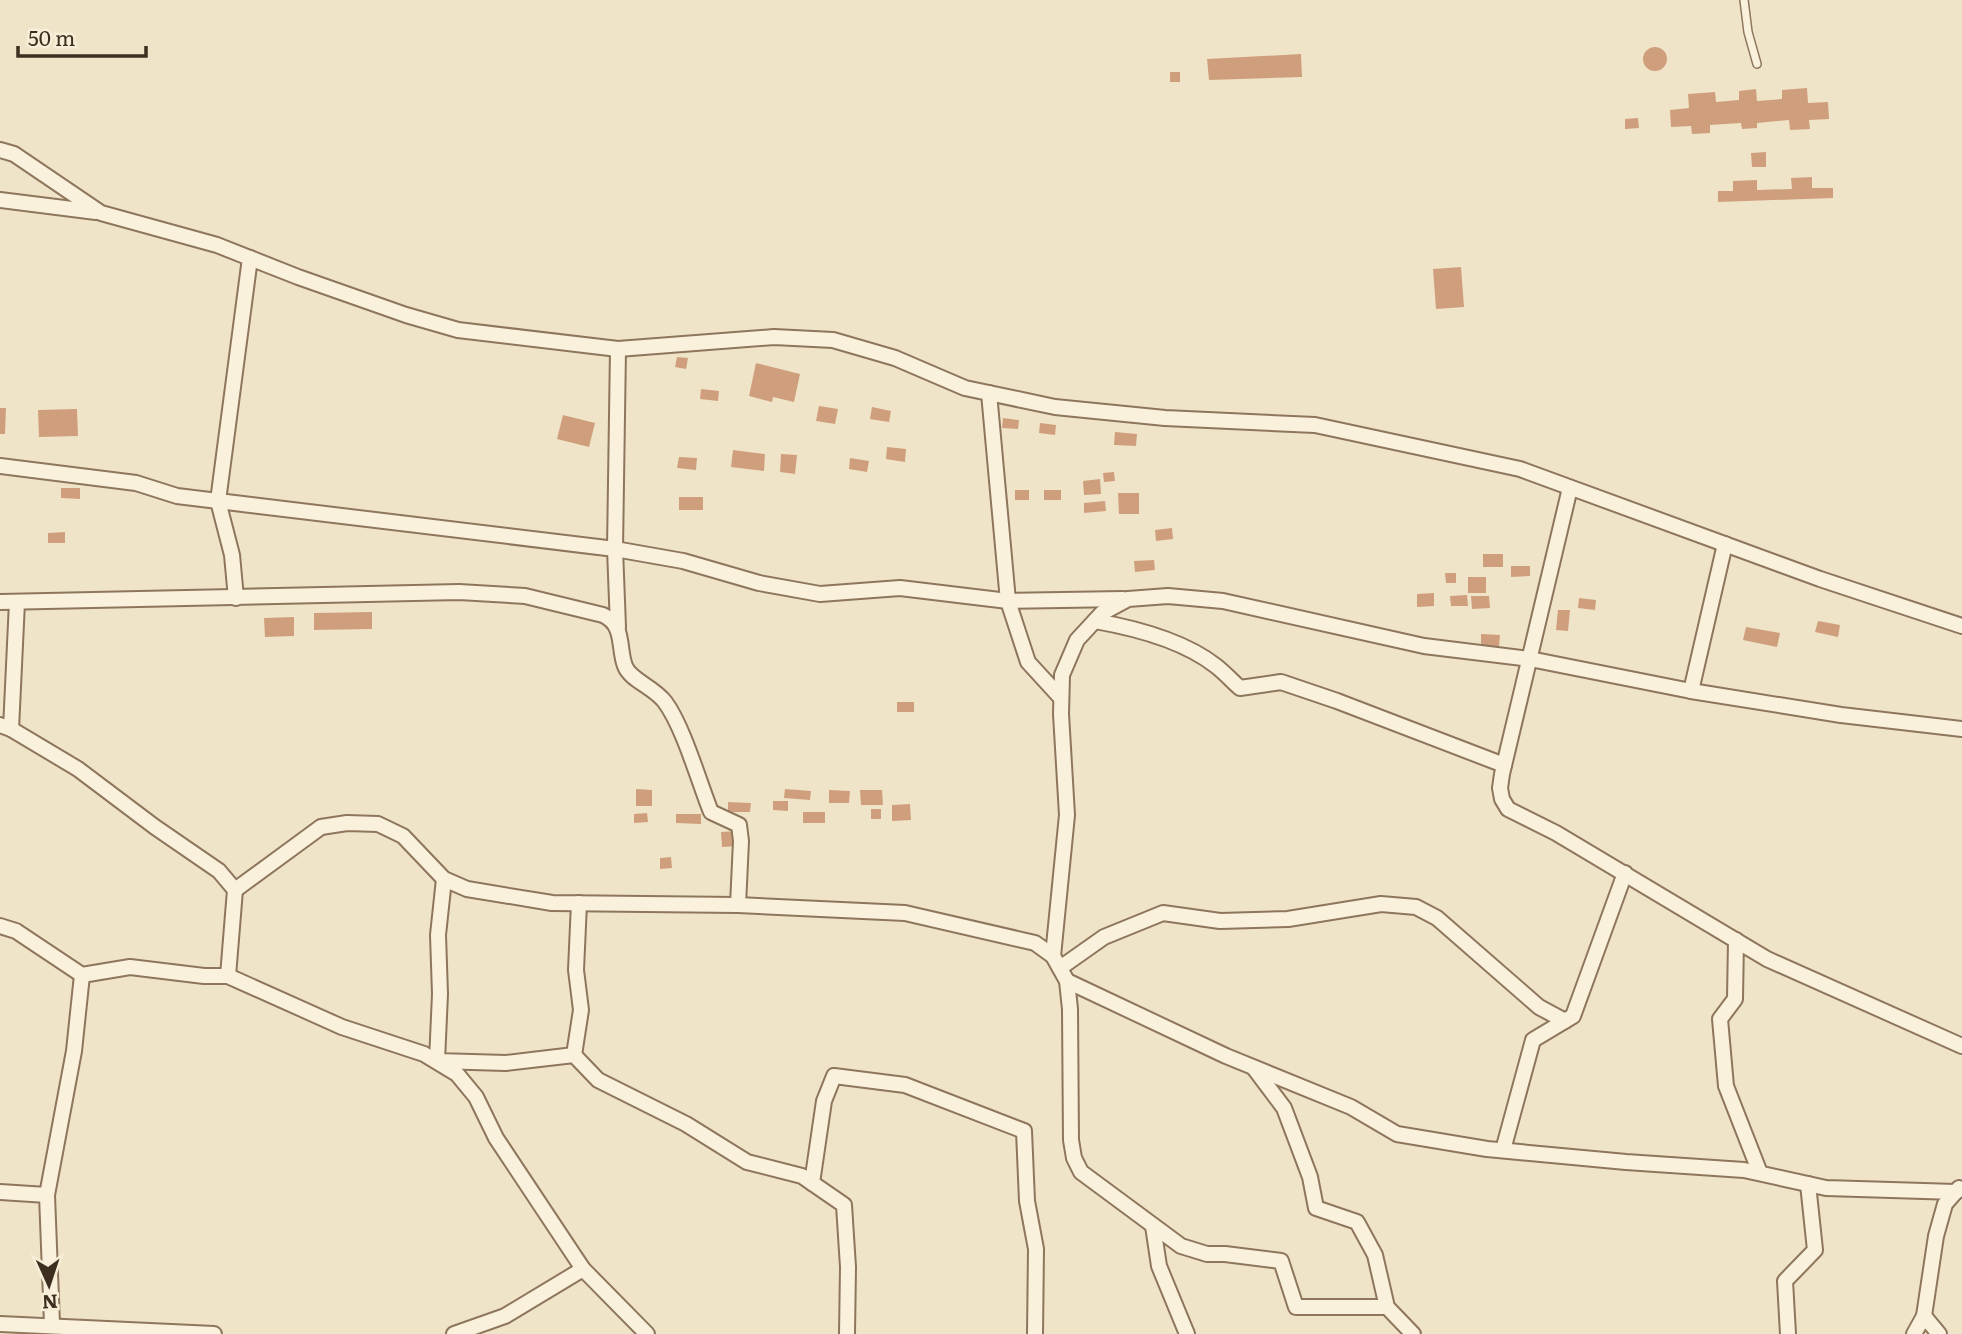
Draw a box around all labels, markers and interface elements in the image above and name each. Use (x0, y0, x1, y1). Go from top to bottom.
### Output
scale bar (18, 14, 145, 58)
text: 50 m (28, 21, 75, 52)
north arrow (14, 1250, 84, 1320)
text: N (41, 1289, 59, 1317)

